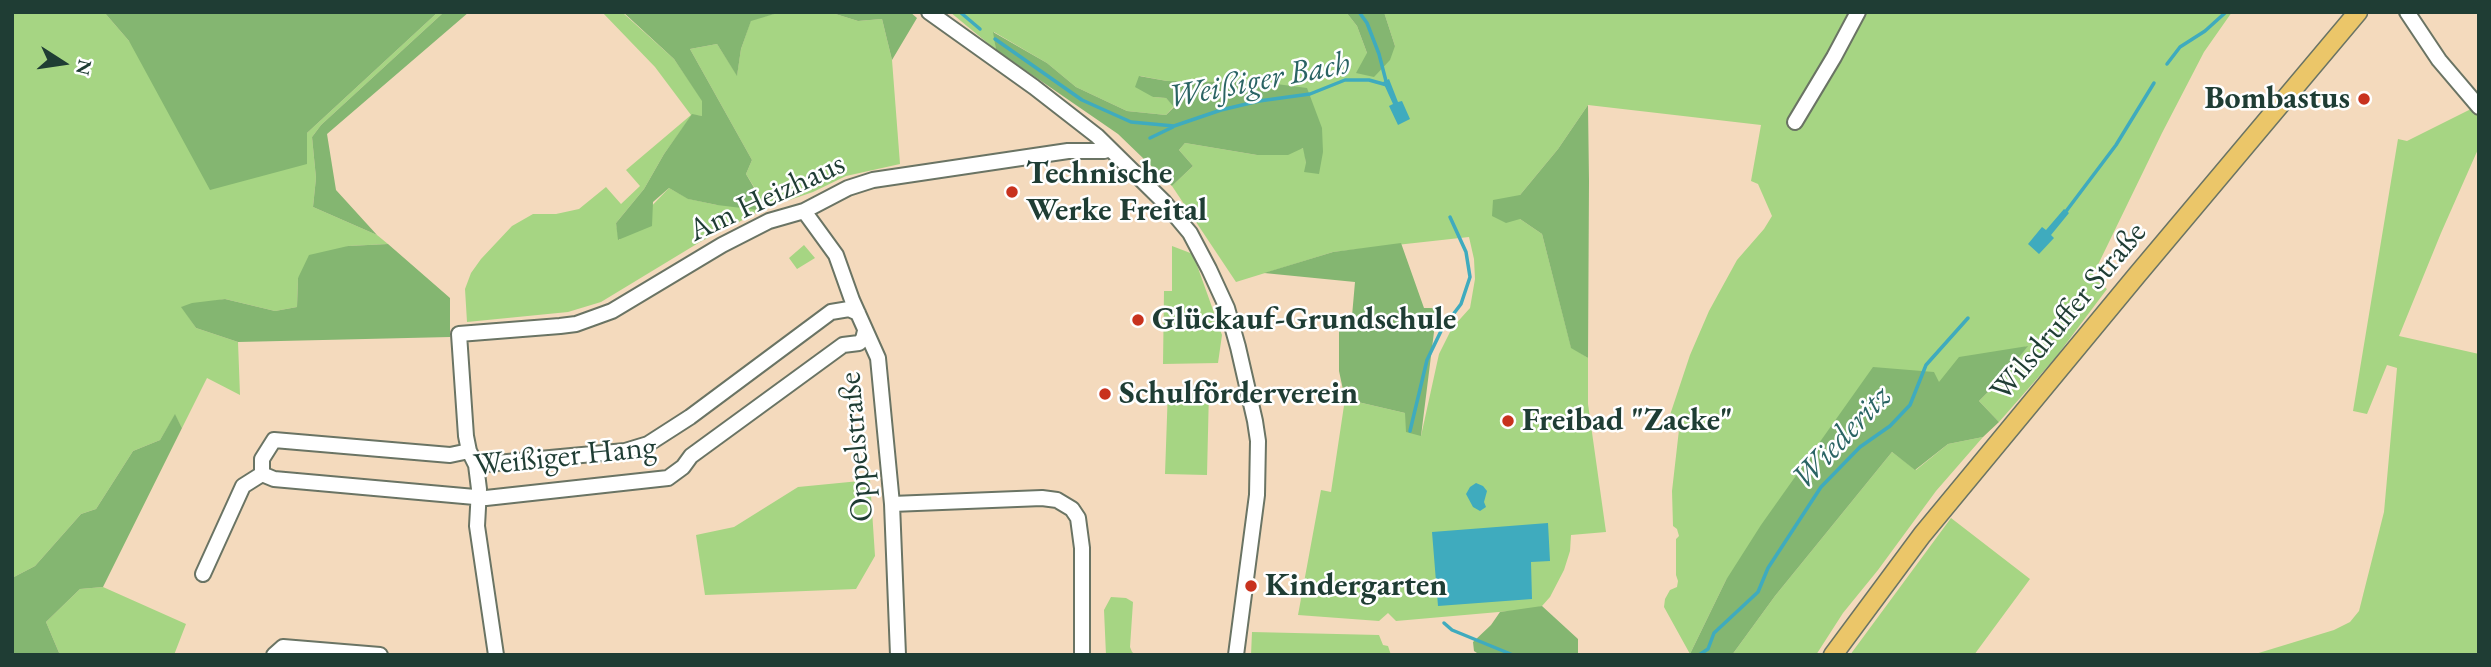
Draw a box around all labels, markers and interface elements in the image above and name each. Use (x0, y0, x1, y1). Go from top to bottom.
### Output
north arrow (28, 28, 98, 98)
water label: Weißiger Bach (1165, 44, 1353, 118)
text: N (70, 57, 98, 78)
place label: Bombastus (2205, 80, 2350, 118)
marker: Bombastus (2356, 91, 2372, 107)
street label: Am Heizhaus (683, 145, 851, 251)
place label: Technische Werke Freital (1026, 155, 1207, 230)
marker: Technische Werke Freital (1004, 184, 1020, 200)
street label: Wilsdruffer Straße (1983, 214, 2155, 410)
place label: Glückauf-Grundschule (1152, 301, 1456, 339)
marker: Glückauf-Grundschule (1130, 312, 1146, 328)
street label: Oppelstraße (831, 370, 883, 524)
place label: Schulförderverein (1119, 375, 1358, 413)
water label: Wiederitz (1784, 378, 1900, 498)
marker: Schulförderverein (1097, 386, 1113, 402)
place label: Freibad "Zacke" (1522, 402, 1733, 440)
marker: Freibad "Zacke" (1500, 413, 1516, 429)
street label: Weißiger Hang (472, 428, 658, 486)
place label: Kindergarten (1265, 567, 1447, 605)
marker: Kindergarten (1243, 578, 1259, 594)

